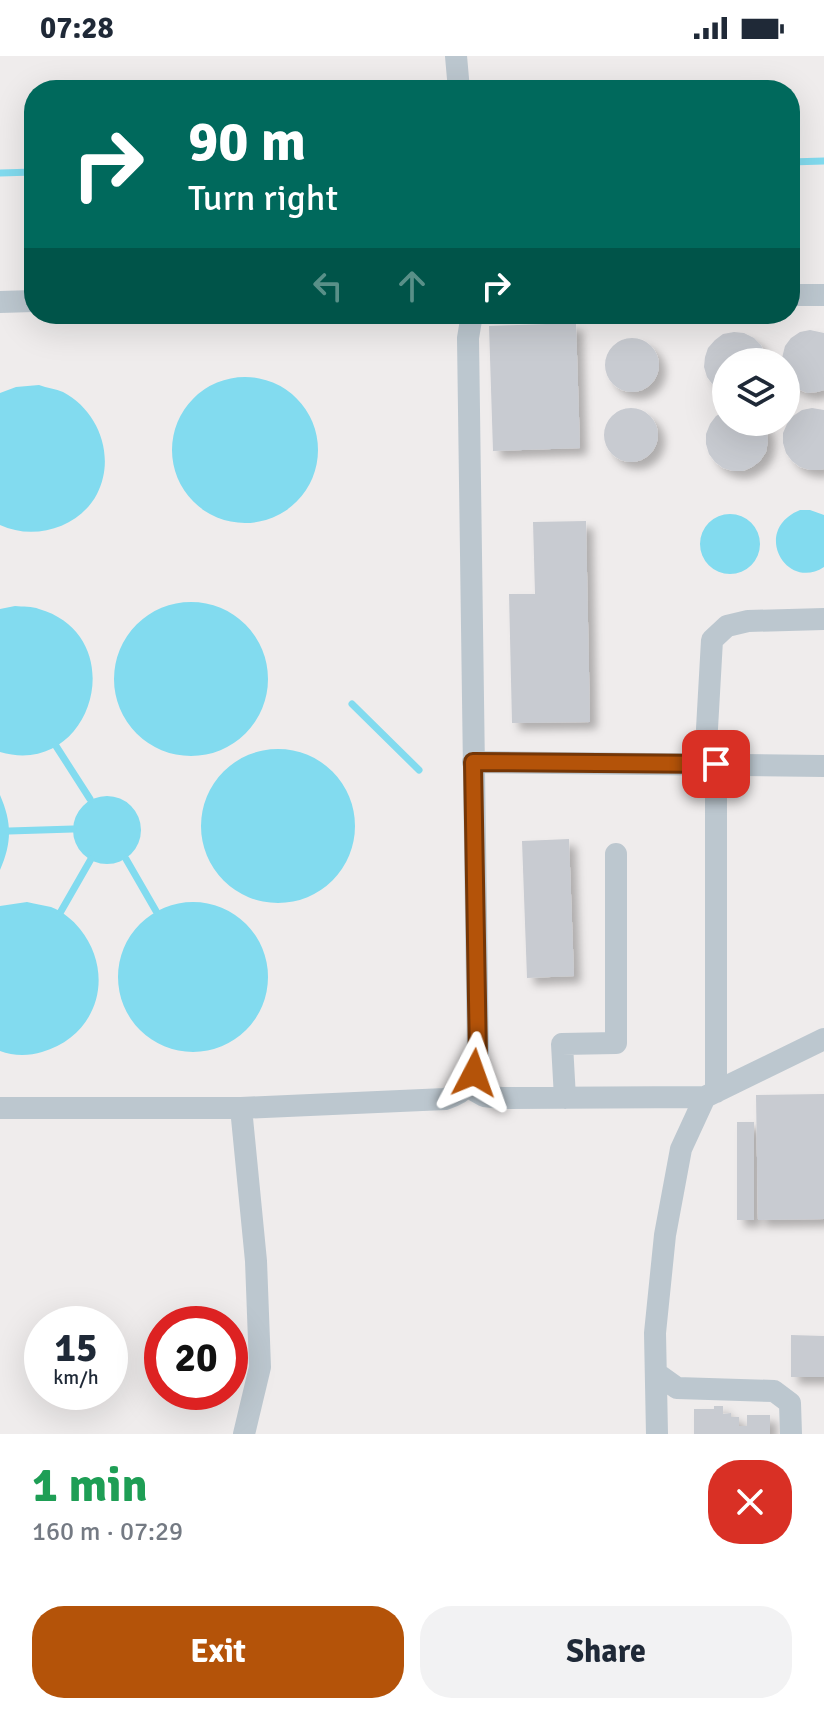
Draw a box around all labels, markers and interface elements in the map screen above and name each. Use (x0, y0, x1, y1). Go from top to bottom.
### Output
text: 07:28 (40, 10, 114, 47)
text: 90 m (188, 107, 306, 176)
icon: right (56, 112, 160, 216)
text: Turn right (188, 176, 338, 221)
icon: left (306, 264, 350, 308)
icon: ahead (390, 264, 434, 308)
icon: right (474, 264, 518, 308)
map controls (712, 348, 800, 436)
button: layers (712, 348, 800, 436)
pin (682, 730, 750, 798)
icon: arrive (694, 742, 738, 786)
position arrow (432, 1031, 516, 1115)
speed limit sign: 20 (144, 1306, 248, 1410)
text: 15 (54, 1323, 98, 1373)
text: km/h (53, 1365, 99, 1390)
text: 1 min (32, 1456, 148, 1515)
button: close (708, 1460, 792, 1544)
text: 160 m · 07:29 (32, 1516, 183, 1548)
button: Exit (32, 1606, 404, 1698)
button: Share (420, 1606, 792, 1698)

